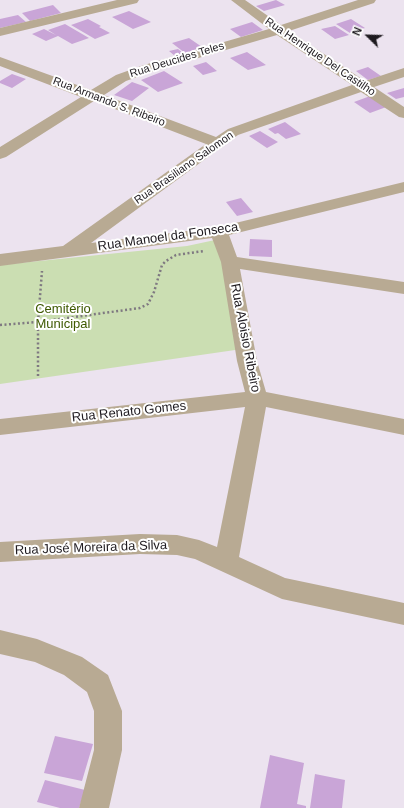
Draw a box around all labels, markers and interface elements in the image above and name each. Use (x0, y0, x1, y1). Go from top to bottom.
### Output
street label: Rua Henrique Del Castilho (262, 15, 378, 99)
north arrow (348, 16, 388, 56)
text: N (350, 25, 364, 37)
street label: Rua Deucides Teles (128, 39, 226, 81)
street label: Rua Armando S. Ribeiro (51, 74, 167, 130)
street label: Rua Brasiliano Salomon (132, 129, 236, 207)
street label: Rua Manoel da Fonseca (97, 219, 239, 255)
street label: Rua Aloisio Ribeiro (227, 282, 263, 394)
park label: Cemitério Municipal (35, 301, 91, 332)
street label: Rua Renato Gomes (71, 398, 187, 426)
street label: Rua José Moreira da Silva (15, 538, 167, 558)

